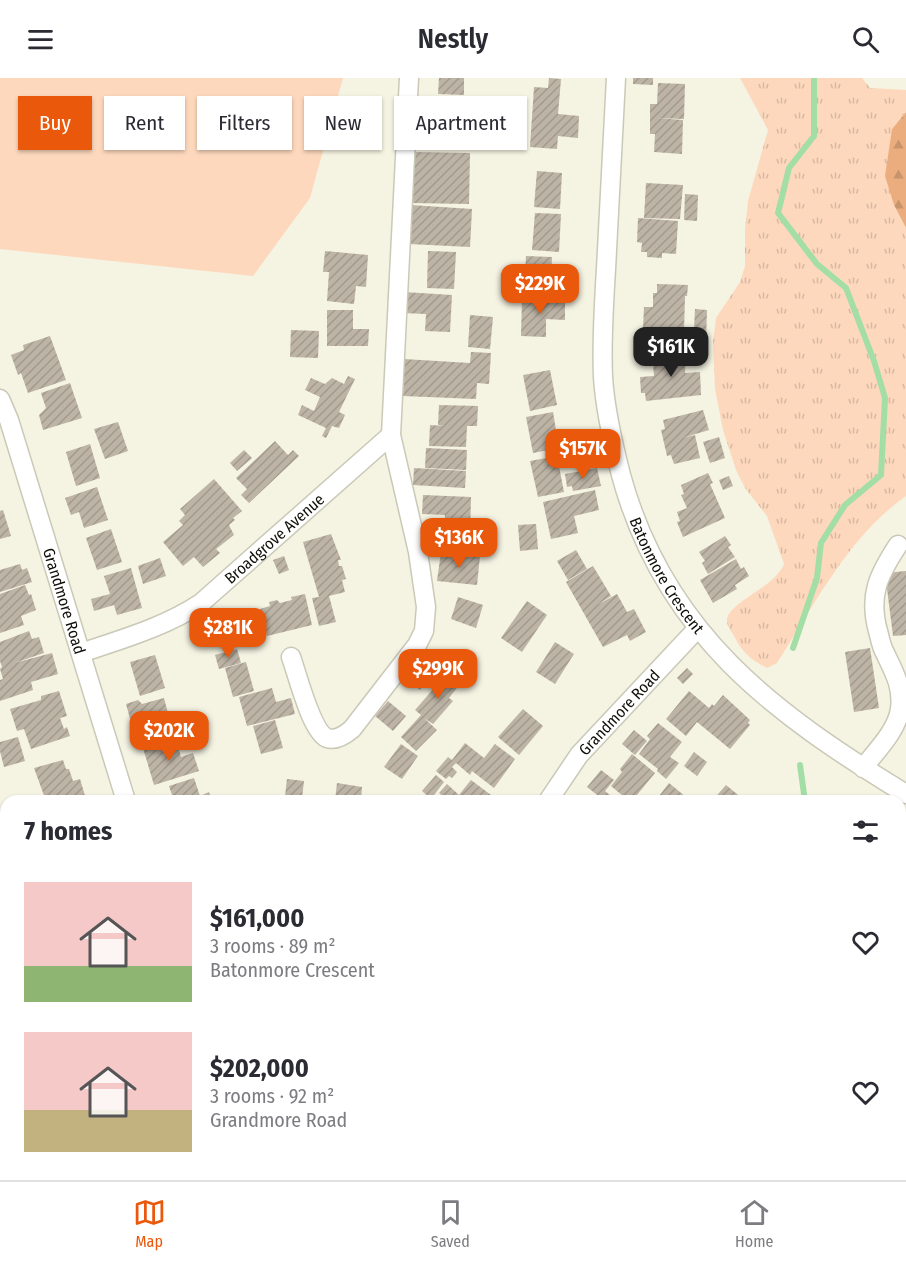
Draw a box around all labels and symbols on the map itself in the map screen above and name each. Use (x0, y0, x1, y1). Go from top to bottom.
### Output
pin: $229K (498, 264, 582, 315)
pin: $161K (629, 327, 713, 378)
pin: $157K (541, 429, 625, 480)
street label: Broadgrove Avenue (220, 489, 328, 587)
street label: Batonmore Crescent (626, 514, 709, 638)
pin: $136K (417, 518, 501, 569)
street label: Grandmore Road (39, 546, 90, 656)
pin: $281K (186, 608, 270, 659)
pin: $299K (396, 649, 480, 700)
street label: Grandmore Road (575, 666, 663, 759)
pin: $202K (127, 711, 211, 762)

